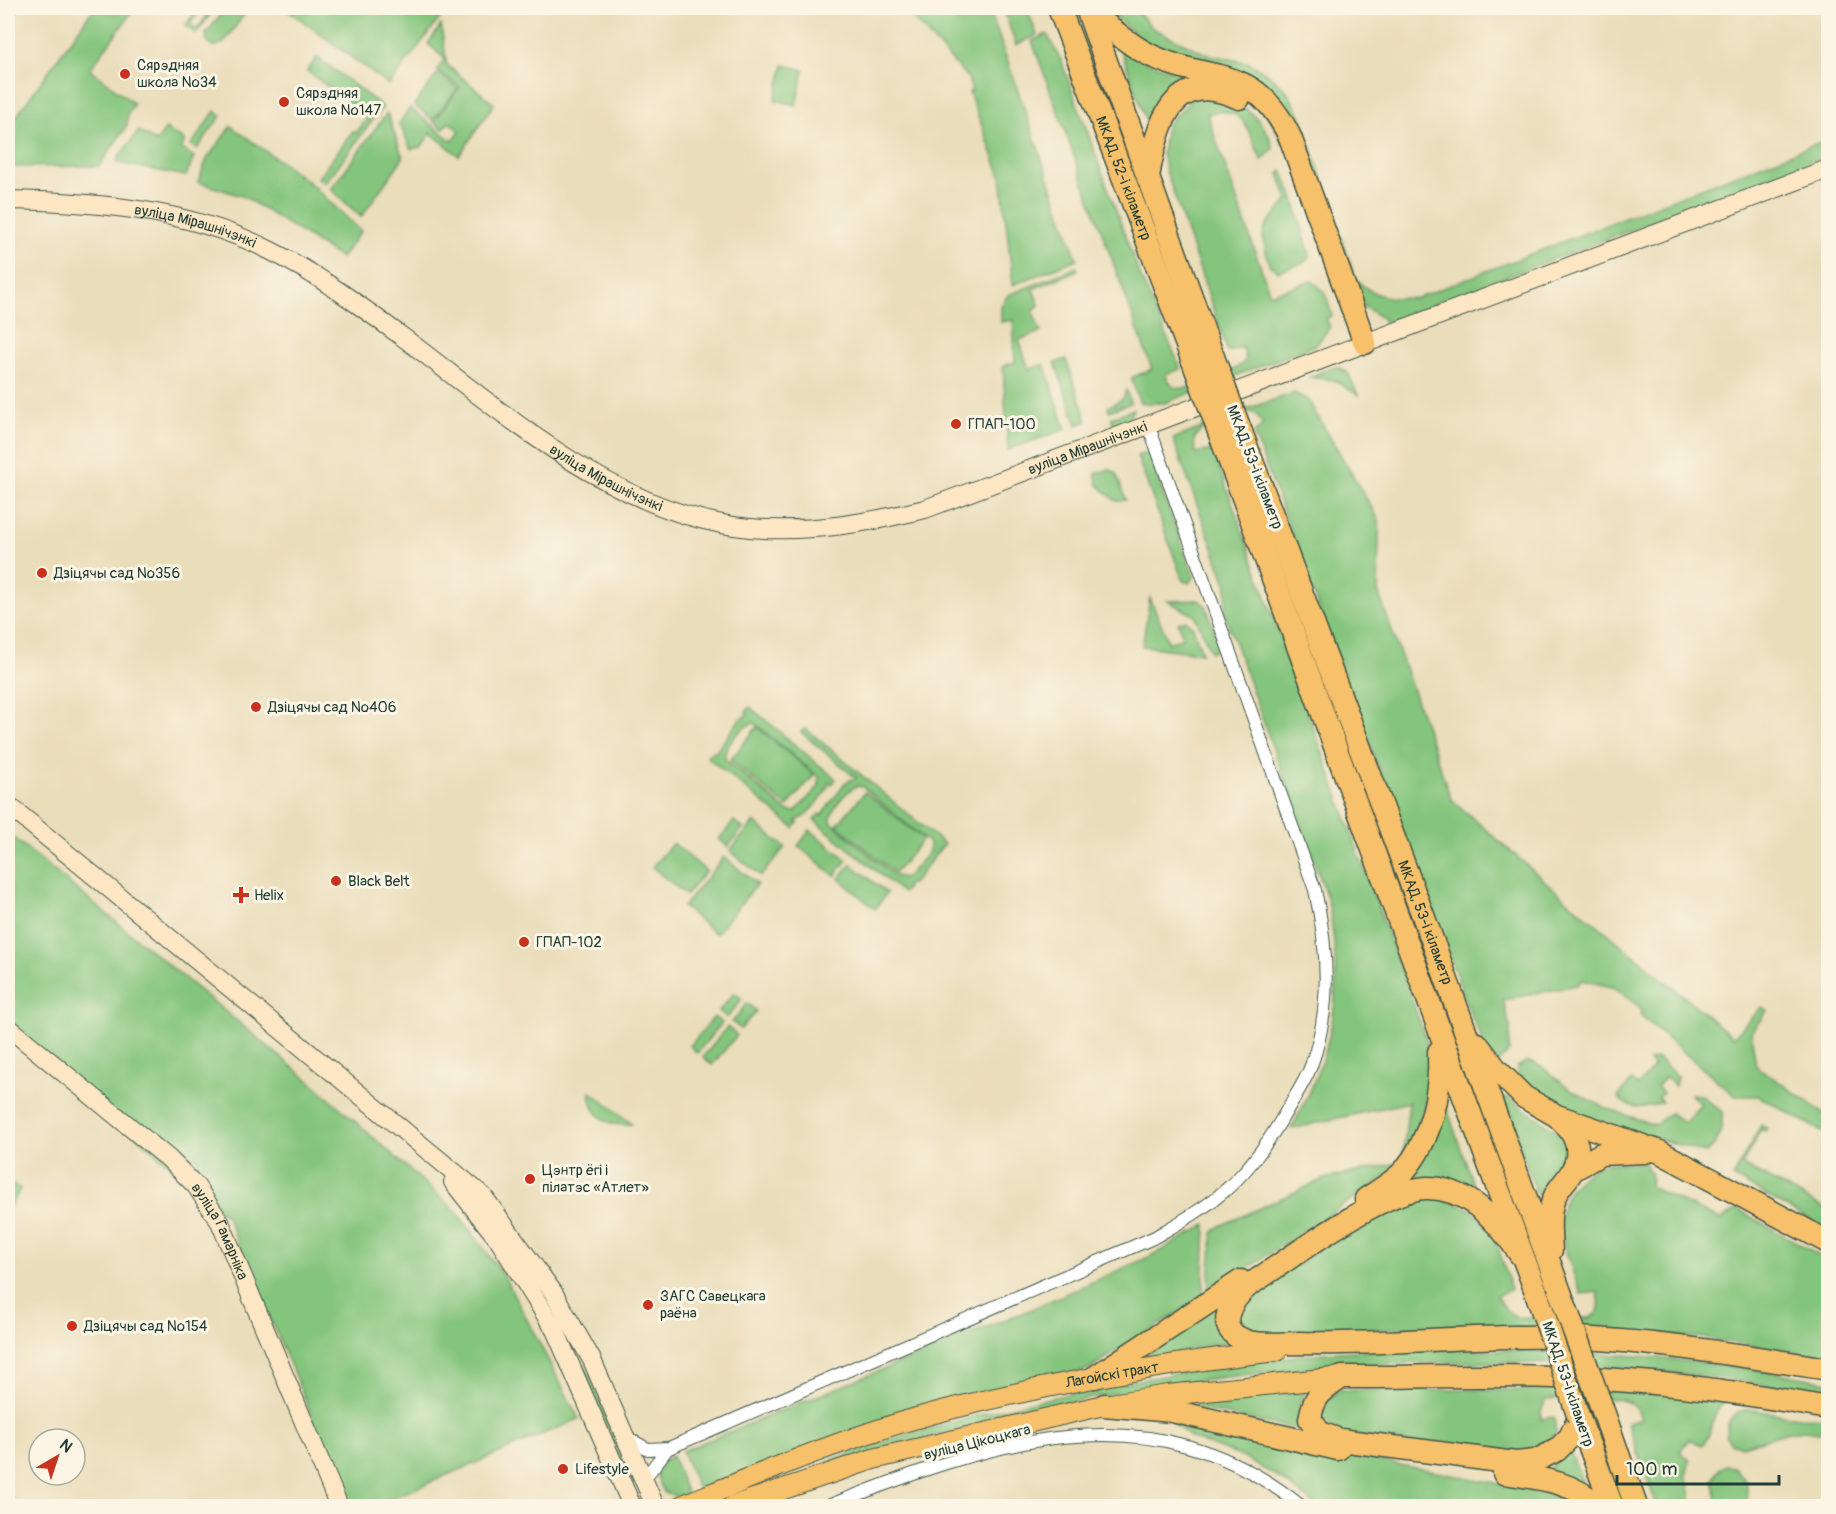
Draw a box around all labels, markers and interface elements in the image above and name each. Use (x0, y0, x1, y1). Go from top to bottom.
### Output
place label: Сярэдняя школа №34 (137, 56, 217, 92)
marker: Сярэдняя школа №34 (118, 67, 132, 81)
place label: Сярэдняя школа №147 (296, 84, 381, 120)
marker: Сярэдняя школа №147 (277, 95, 291, 109)
street label: МКАД, 52-і кіламетр (1091, 114, 1155, 243)
street label: вуліца Мірашнічэнкі (133, 200, 259, 253)
street label: МКАД, 53-і кіламетр (1222, 403, 1287, 532)
place label: ГПАП-100 (968, 415, 1036, 434)
marker: ГПАП-100 (949, 417, 963, 431)
street label: вуліца Мірашнічэнкі (1025, 417, 1150, 479)
street label: вуліца Мірашнічэнкі (546, 440, 666, 516)
place label: Дзіцячы сад №356 (53, 564, 180, 583)
marker: Дзіцячы сад №356 (35, 566, 49, 580)
place label: Дзіцячы сад №406 (267, 698, 397, 717)
marker: Дзіцячы сад №406 (249, 700, 263, 714)
street label: МКАД, 53-і кіламетр (1393, 858, 1457, 987)
place label: Black Belt (348, 872, 411, 891)
marker: Black Belt (329, 874, 343, 888)
marker: Helix (232, 886, 250, 904)
place label: Helix (254, 886, 284, 905)
place label: ГПАП-102 (536, 933, 602, 952)
marker: ГПАП-102 (517, 935, 531, 949)
place label: Цэнтр ёгі і пілатэс «Атлет» (542, 1161, 649, 1197)
marker: Цэнтр ёгі і пілатэс «Атлет» (523, 1172, 537, 1186)
street label: вуліца Гамарніка (187, 1179, 252, 1283)
place label: ЗАГС Савецкага раёна (660, 1287, 766, 1323)
marker: ЗАГС Савецкага раёна (641, 1298, 655, 1312)
place label: Дзіцячы сад №154 (83, 1317, 208, 1336)
marker: Дзіцячы сад №154 (65, 1319, 79, 1333)
street label: МКАД, 53-і кіламетр (1537, 1319, 1598, 1449)
street label: Лагойскі тракт (1063, 1358, 1161, 1393)
street label: вуліца Цікоцкага (922, 1420, 1032, 1465)
north arrow (27, 1427, 87, 1487)
text: N (55, 1435, 76, 1457)
scale bar (1617, 1448, 1779, 1486)
text: 100 m (1626, 1458, 1678, 1481)
place label: Lifestyle (575, 1460, 629, 1479)
marker: Lifestyle (556, 1462, 570, 1476)

